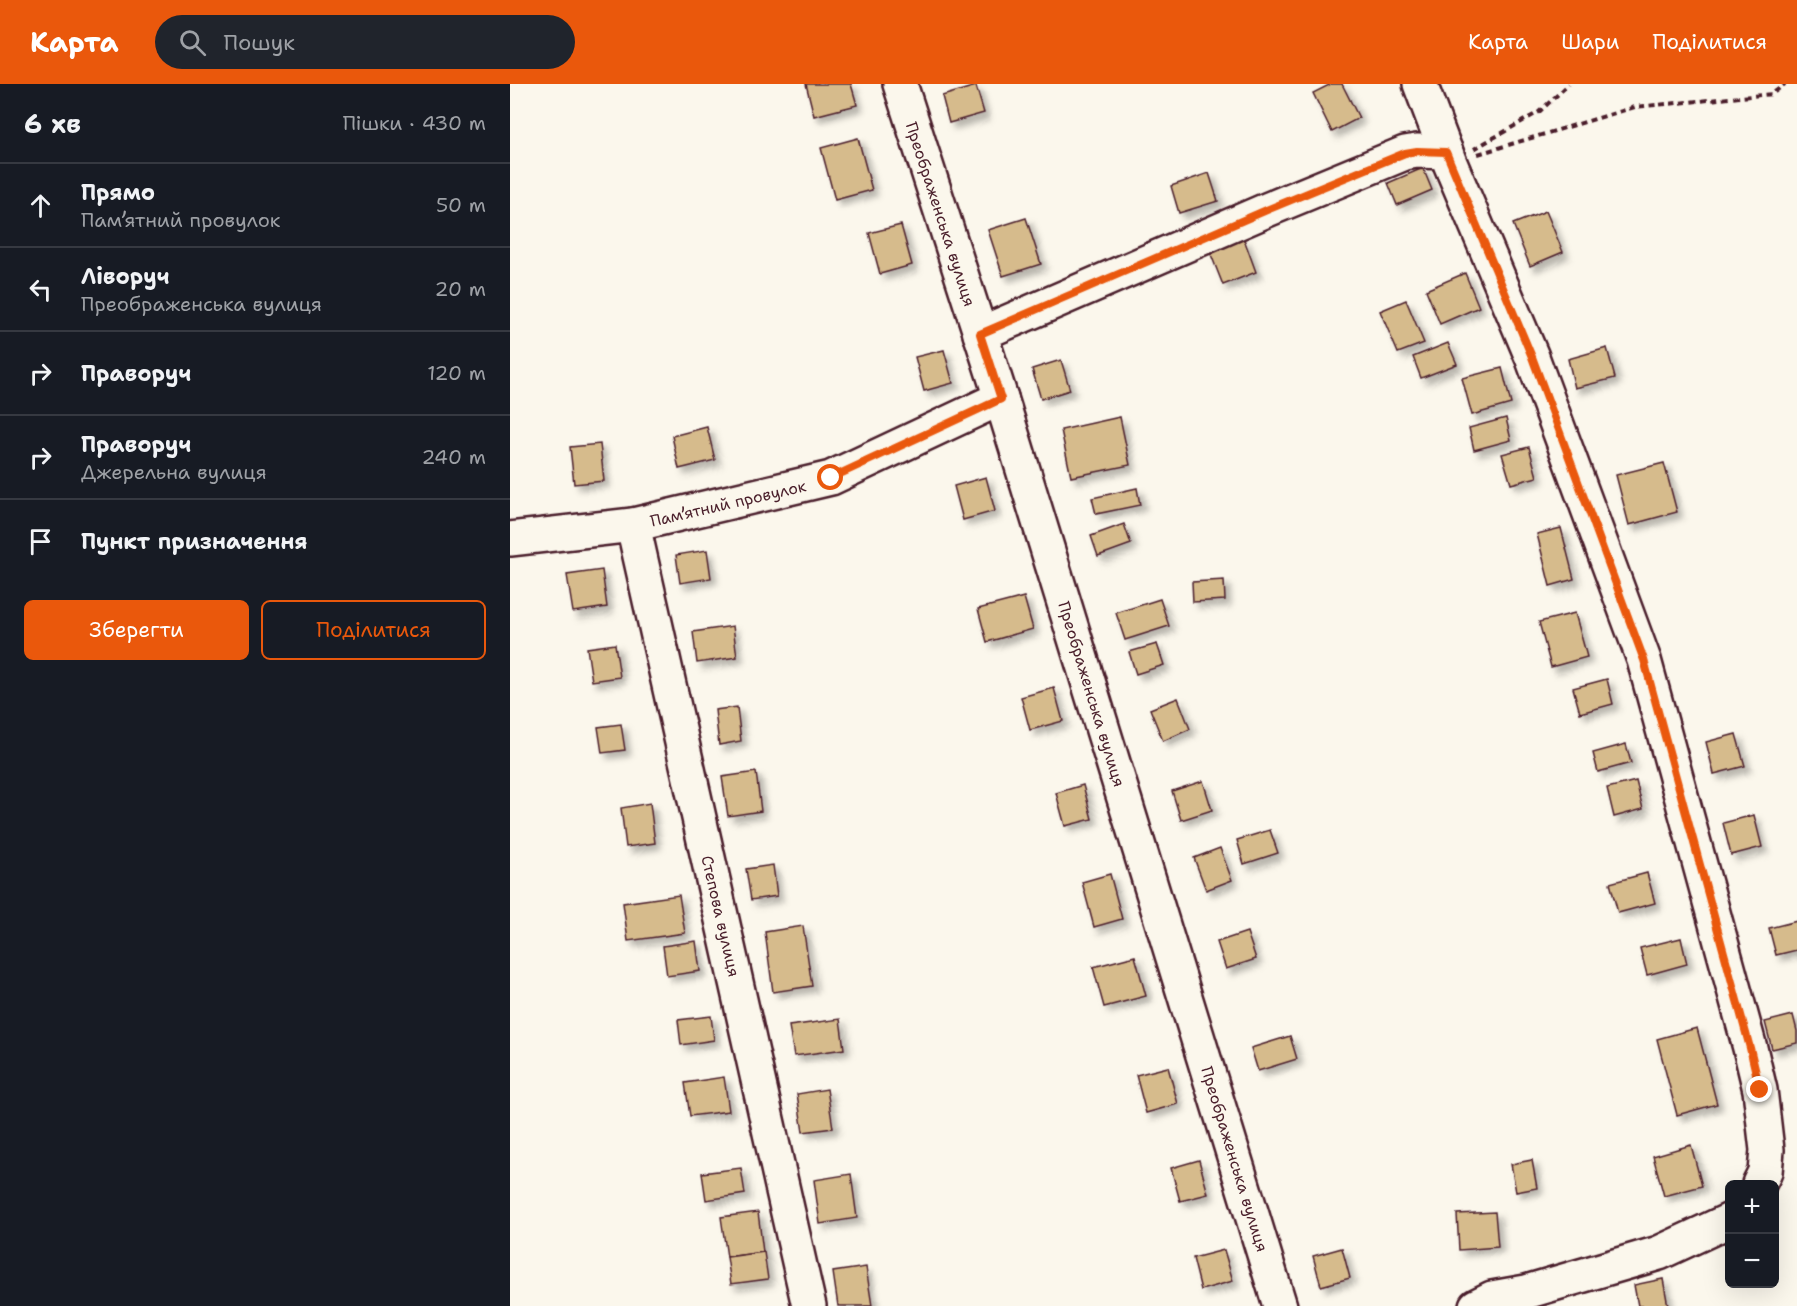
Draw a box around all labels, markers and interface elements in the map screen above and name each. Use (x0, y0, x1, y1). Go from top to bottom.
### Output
search box (155, 15, 575, 69)
text: Карта (30, 23, 119, 61)
icon: search (176, 26, 209, 59)
text: Пошук (224, 28, 295, 57)
text: Карта (1468, 28, 1528, 56)
text: Шари (1561, 28, 1619, 56)
text: Поділитися (1652, 28, 1767, 56)
text: 6 хв (24, 106, 81, 141)
text: Пішки · 430 m (343, 110, 486, 136)
street label: Преображенська вулиця (901, 119, 980, 309)
text: Прямо (81, 178, 155, 207)
icon: ahead (24, 189, 57, 222)
text: 50 m (436, 192, 486, 218)
text: Пам’ятний провулок (81, 207, 280, 233)
text: Ліворуч (81, 262, 169, 291)
icon: left (24, 273, 57, 306)
text: 20 m (435, 276, 486, 302)
text: Преображенська вулиця (81, 291, 322, 317)
icon: right (24, 357, 57, 390)
text: Праворуч (81, 359, 191, 388)
text: 120 m (427, 360, 486, 386)
text: Праворуч (81, 430, 191, 459)
icon: right (24, 441, 57, 474)
text: 240 m (421, 444, 486, 470)
text: Джерельна вулиця (81, 459, 267, 485)
route start (817, 464, 843, 490)
street label: Пам’ятний провулок (648, 475, 809, 532)
icon: arrive (24, 525, 57, 558)
text: Пункт призначення (81, 527, 308, 556)
street label: Преображенська вулиця (1053, 599, 1130, 789)
button: Зберегти (24, 600, 249, 660)
button: Поділитися (261, 600, 486, 660)
street label: Степова вулиця (696, 853, 745, 979)
street label: Преображенська вулиця (1196, 1064, 1273, 1254)
route end (1746, 1076, 1772, 1102)
map controls (1725, 1180, 1779, 1288)
button: + (1725, 1180, 1779, 1234)
button: − (1725, 1234, 1779, 1288)

